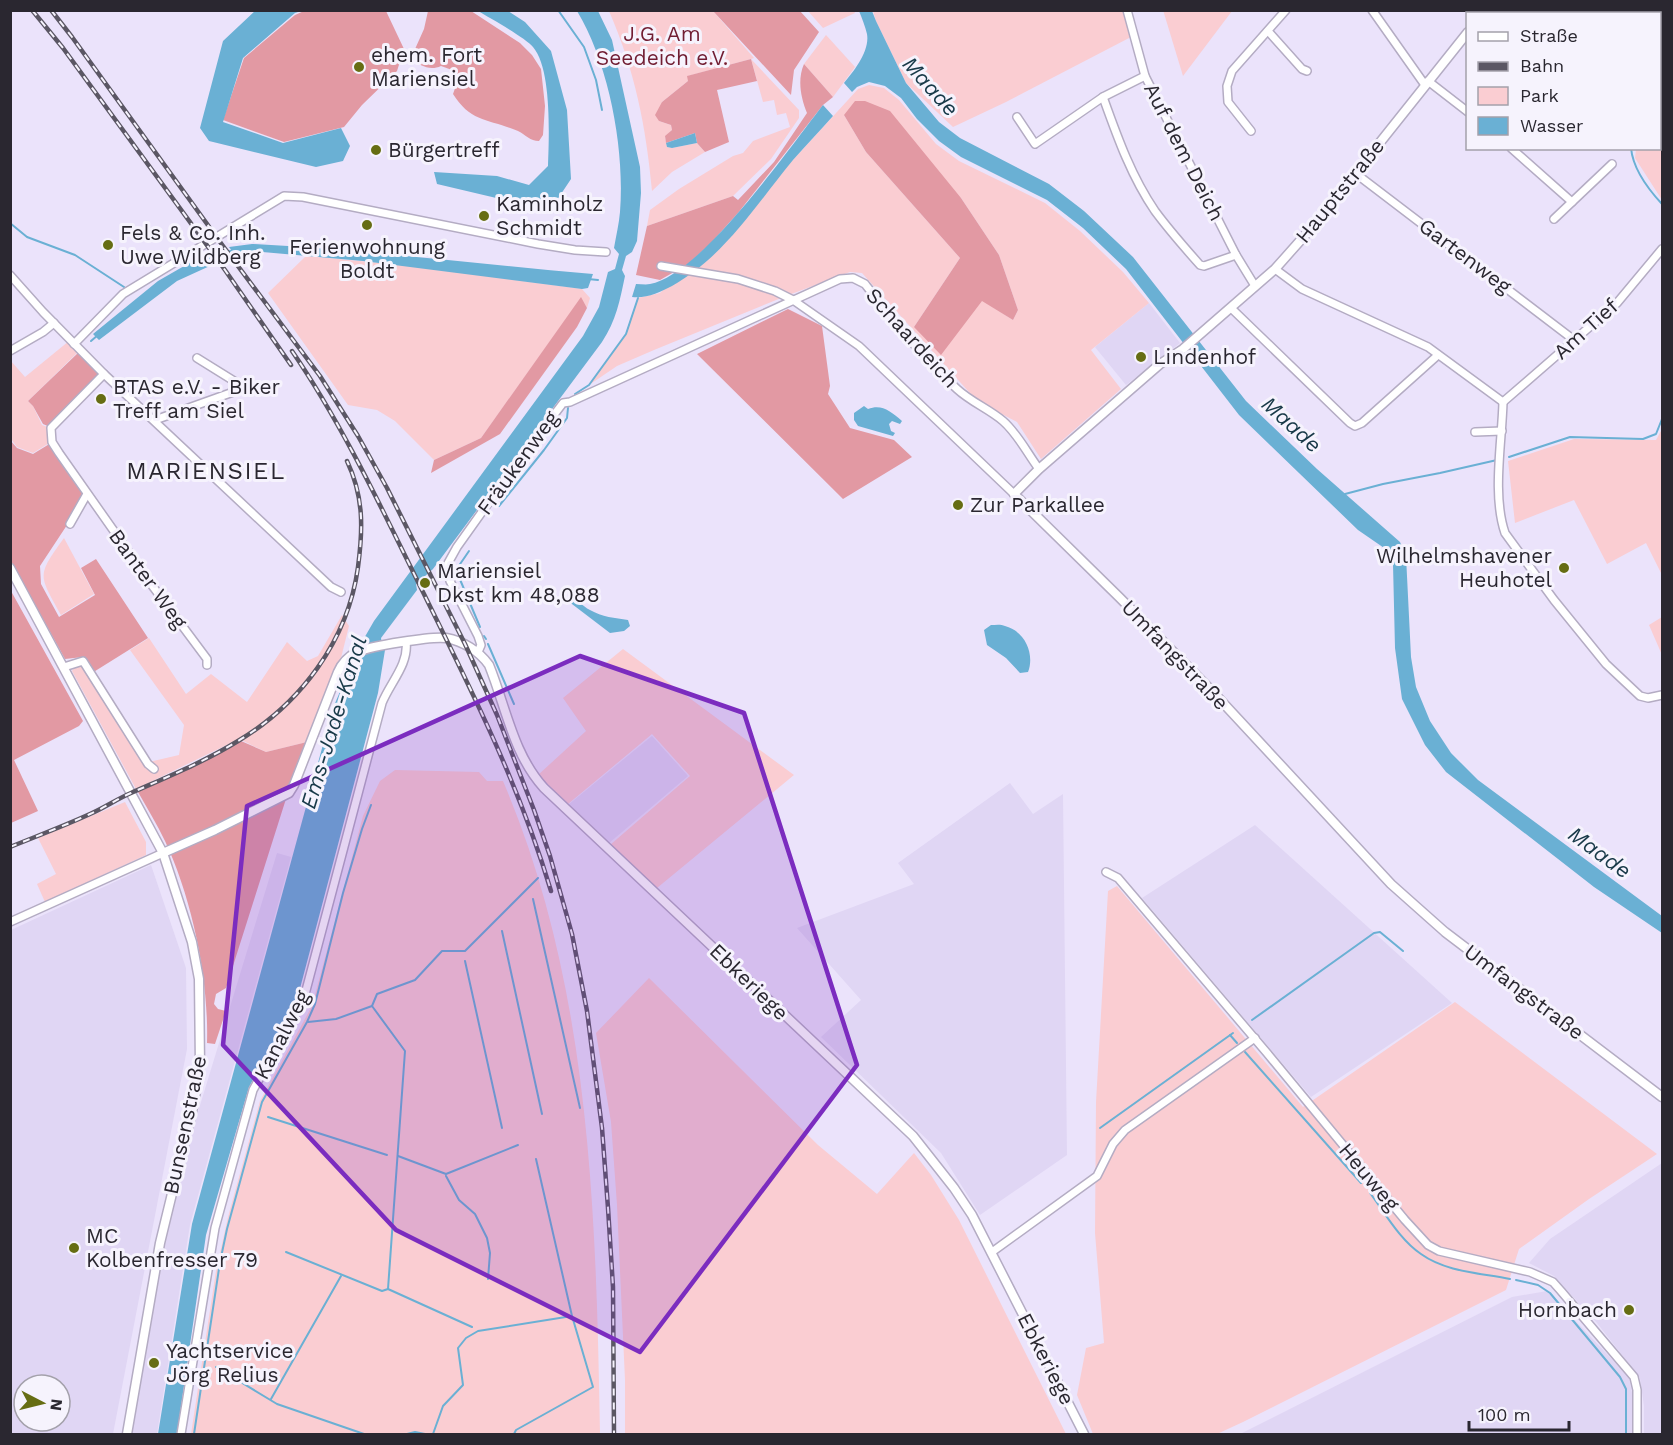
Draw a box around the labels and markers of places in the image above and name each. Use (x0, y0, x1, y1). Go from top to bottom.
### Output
place label: ehem. Fort Mariensiel (371, 42, 482, 91)
marker: ehem. Fort Mariensiel (352, 60, 366, 74)
place label: Bürgertreff (388, 137, 500, 162)
marker: Bürgertreff (369, 143, 383, 157)
place label: Kaminholz Schmidt (496, 191, 603, 240)
marker: Kaminholz Schmidt (477, 209, 491, 223)
marker: Ferienwohnung Boldt (360, 218, 374, 232)
place label: Fels & Co. Inh. Uwe Wildberg (120, 220, 266, 269)
place label: Ferienwohnung Boldt (289, 234, 446, 283)
marker: Fels & Co. Inh. Uwe Wildberg (101, 238, 115, 252)
place label: Lindenhof (1153, 344, 1256, 369)
marker: Lindenhof (1134, 350, 1148, 364)
place label: BTAS e.V. - Biker Treff am Siel (113, 374, 281, 423)
marker: BTAS e.V. - Biker Treff am Siel (94, 392, 108, 406)
place label: Zur Parkallee (970, 492, 1105, 517)
marker: Zur Parkallee (951, 498, 965, 512)
place label: Wilhelmshavener Heuhotel (1376, 543, 1553, 592)
place label: Mariensiel Dkst km 48,088 (437, 558, 600, 607)
marker: Wilhelmshavener Heuhotel (1557, 561, 1571, 575)
marker: Mariensiel Dkst km 48,088 (418, 576, 432, 590)
place label: MC Kolbenfresser 79 (86, 1223, 258, 1272)
marker: MC Kolbenfresser 79 (67, 1241, 81, 1255)
place label: Hornbach (1518, 1297, 1617, 1322)
marker: Hornbach (1622, 1303, 1636, 1317)
place label: Yachtservice Jörg Relius (166, 1338, 294, 1387)
marker: Yachtservice Jörg Relius (147, 1356, 161, 1370)

